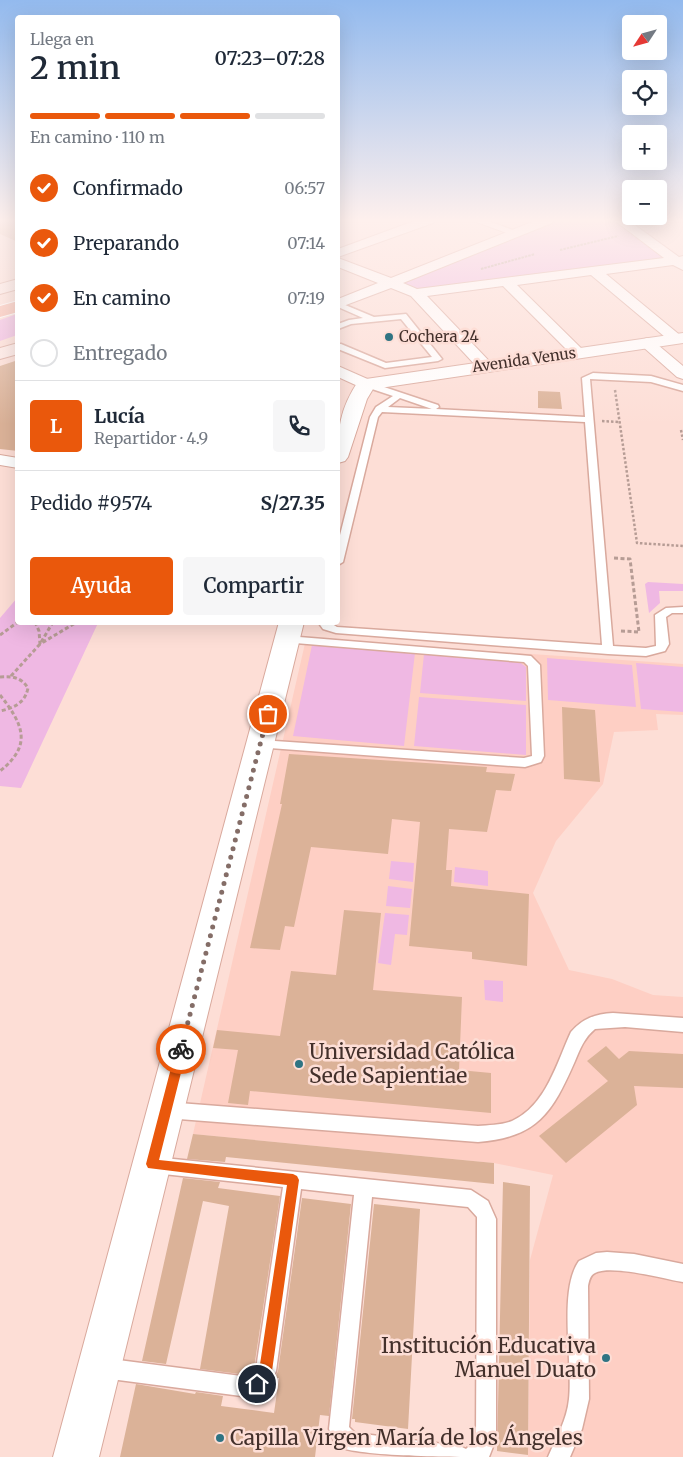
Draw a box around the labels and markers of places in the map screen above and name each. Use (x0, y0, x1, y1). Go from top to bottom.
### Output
place label: Cochera 24 (399, 327, 479, 346)
marker: Cochera 24 (383, 331, 395, 343)
pin (247, 693, 289, 735)
place label: Universidad Católica Sede Sapientiae (309, 1038, 515, 1089)
marker: Universidad Católica Sede Sapientiae (293, 1058, 305, 1070)
place label: Institución Educativa Manuel Duato (381, 1332, 596, 1383)
marker: Institución Educativa Manuel Duato (600, 1352, 612, 1364)
pin (236, 1363, 278, 1405)
place label: Capilla Virgen María de los Ángeles (230, 1423, 583, 1451)
marker: Capilla Virgen María de los Ángeles (214, 1432, 226, 1444)

